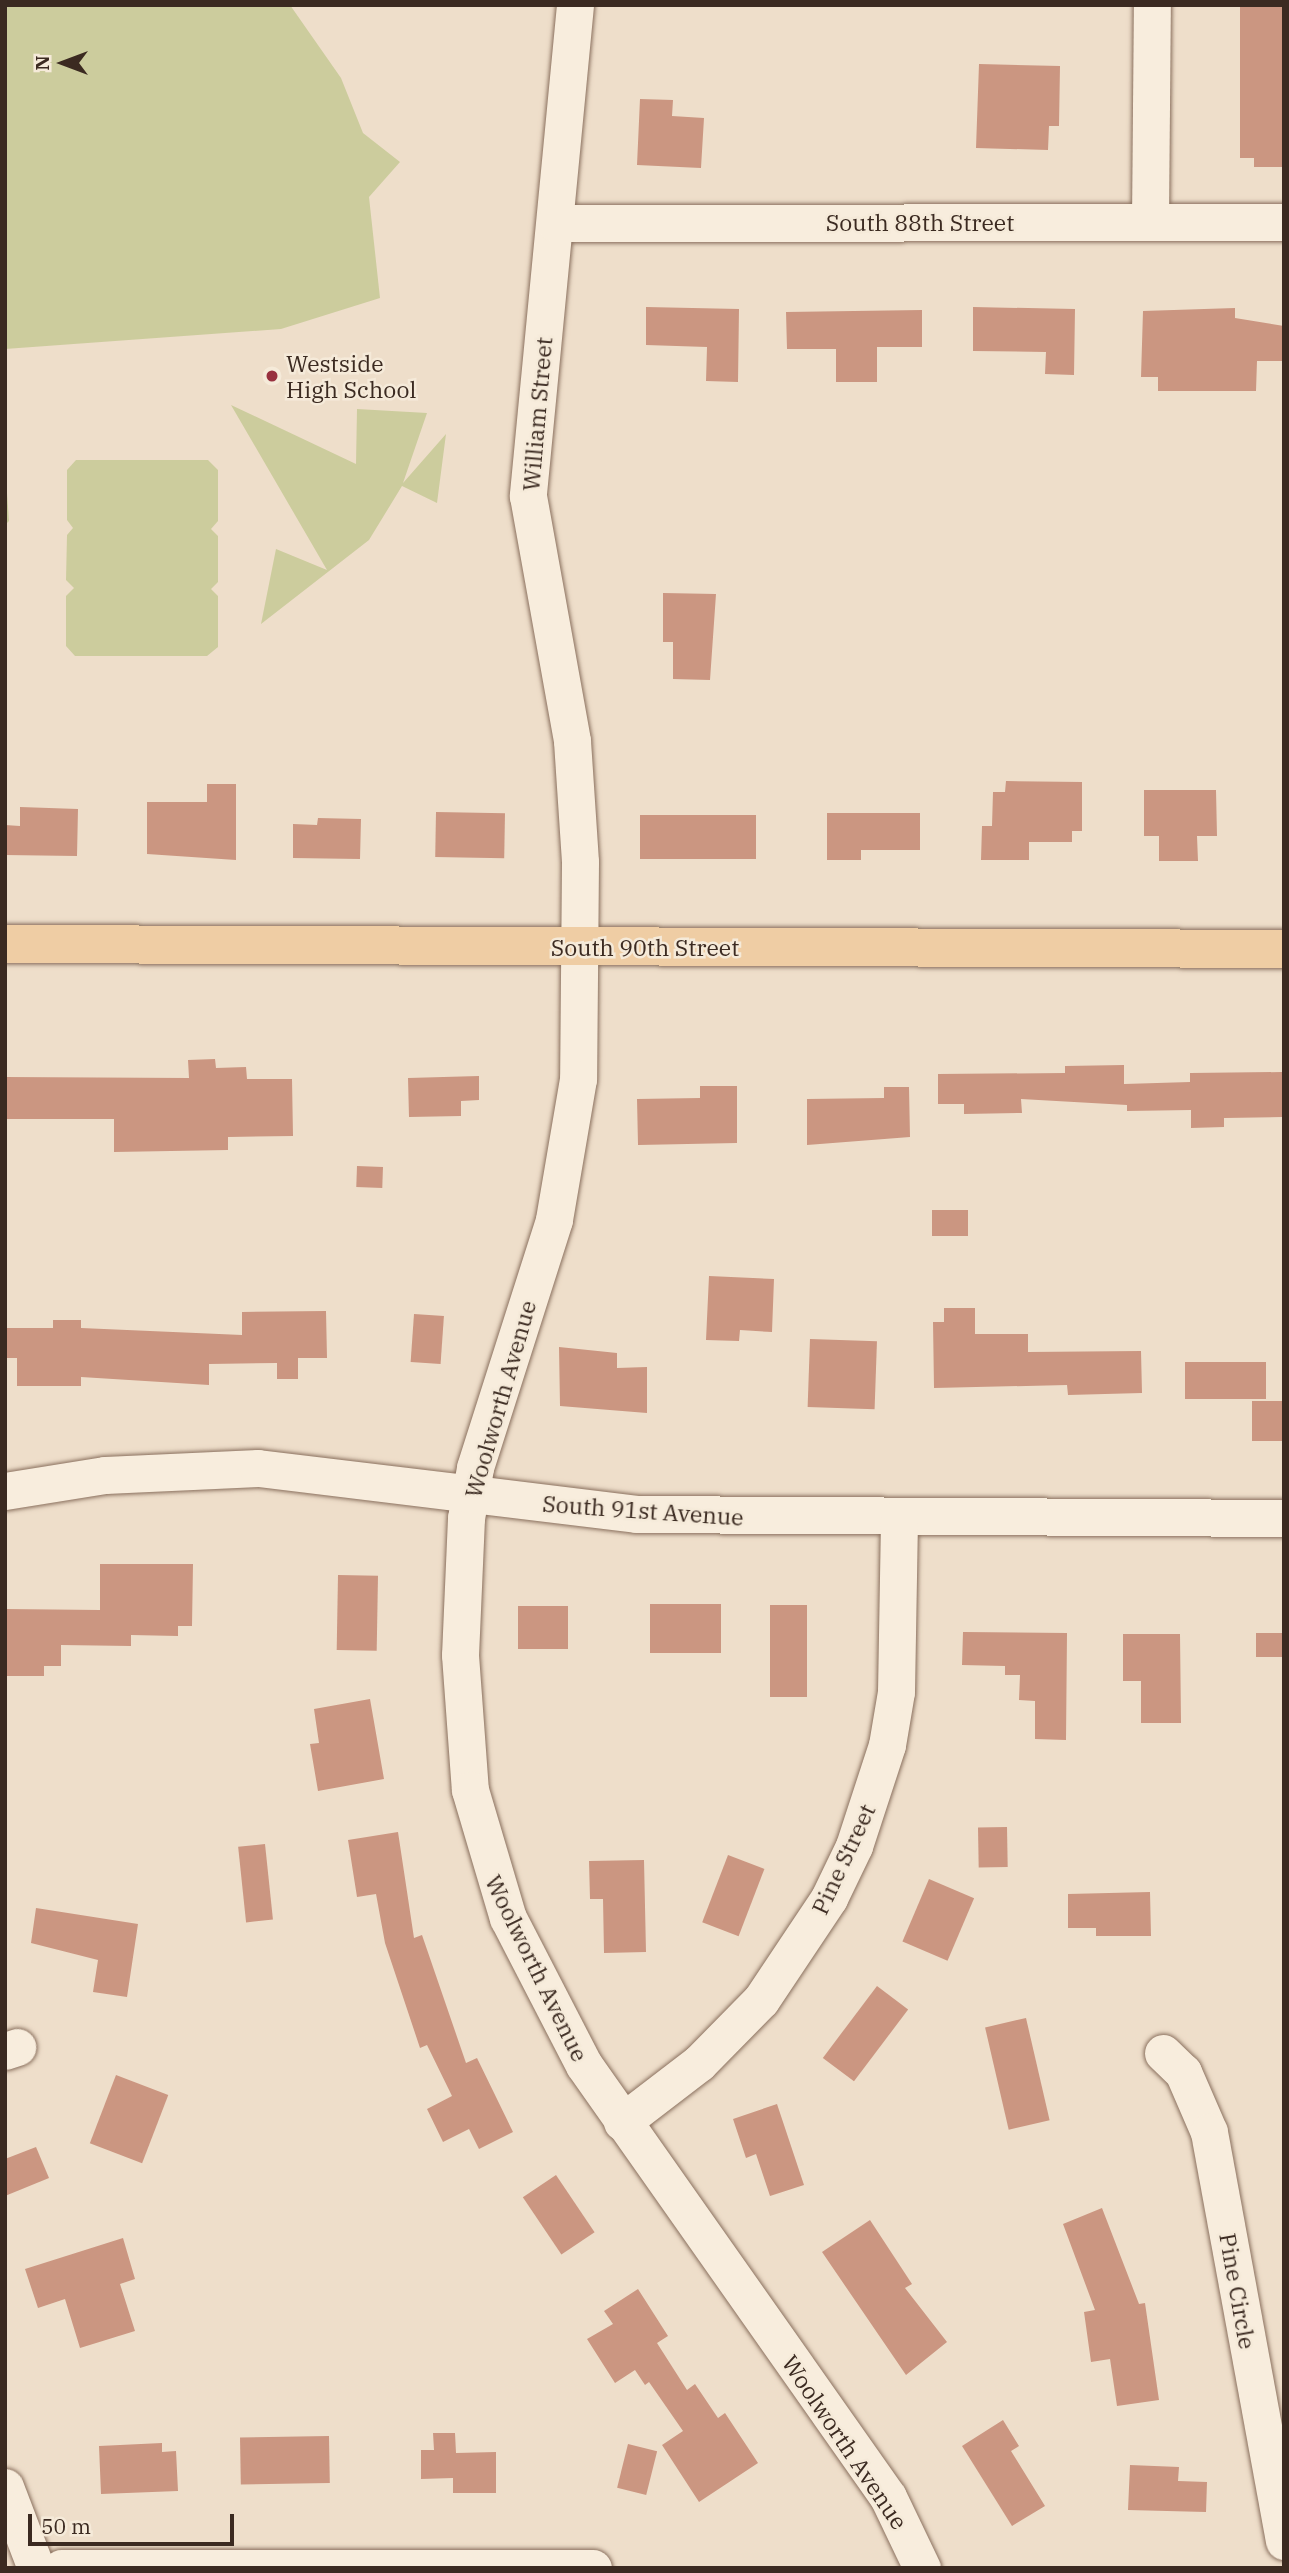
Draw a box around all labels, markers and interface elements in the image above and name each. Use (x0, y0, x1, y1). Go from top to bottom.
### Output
north arrow (28, 28, 98, 98)
text: N (30, 55, 54, 71)
street label: South 88th Street (826, 208, 1014, 236)
street label: William Street (517, 336, 557, 492)
place label: Westside High School (286, 349, 416, 403)
marker: Westside High School (264, 368, 280, 384)
street label: South 90th Street (551, 933, 739, 961)
street label: Woolworth Avenue (459, 1297, 541, 1501)
street label: South 91st Avenue (542, 1489, 744, 1531)
street label: Pine Street (805, 1799, 881, 1919)
street label: Woolworth Avenue (480, 1870, 594, 2066)
street label: Pine Circle (1214, 2231, 1262, 2351)
street label: Woolworth Avenue (777, 2350, 913, 2534)
scale bar (32, 2500, 238, 2544)
text: 50 m (41, 2512, 91, 2540)

